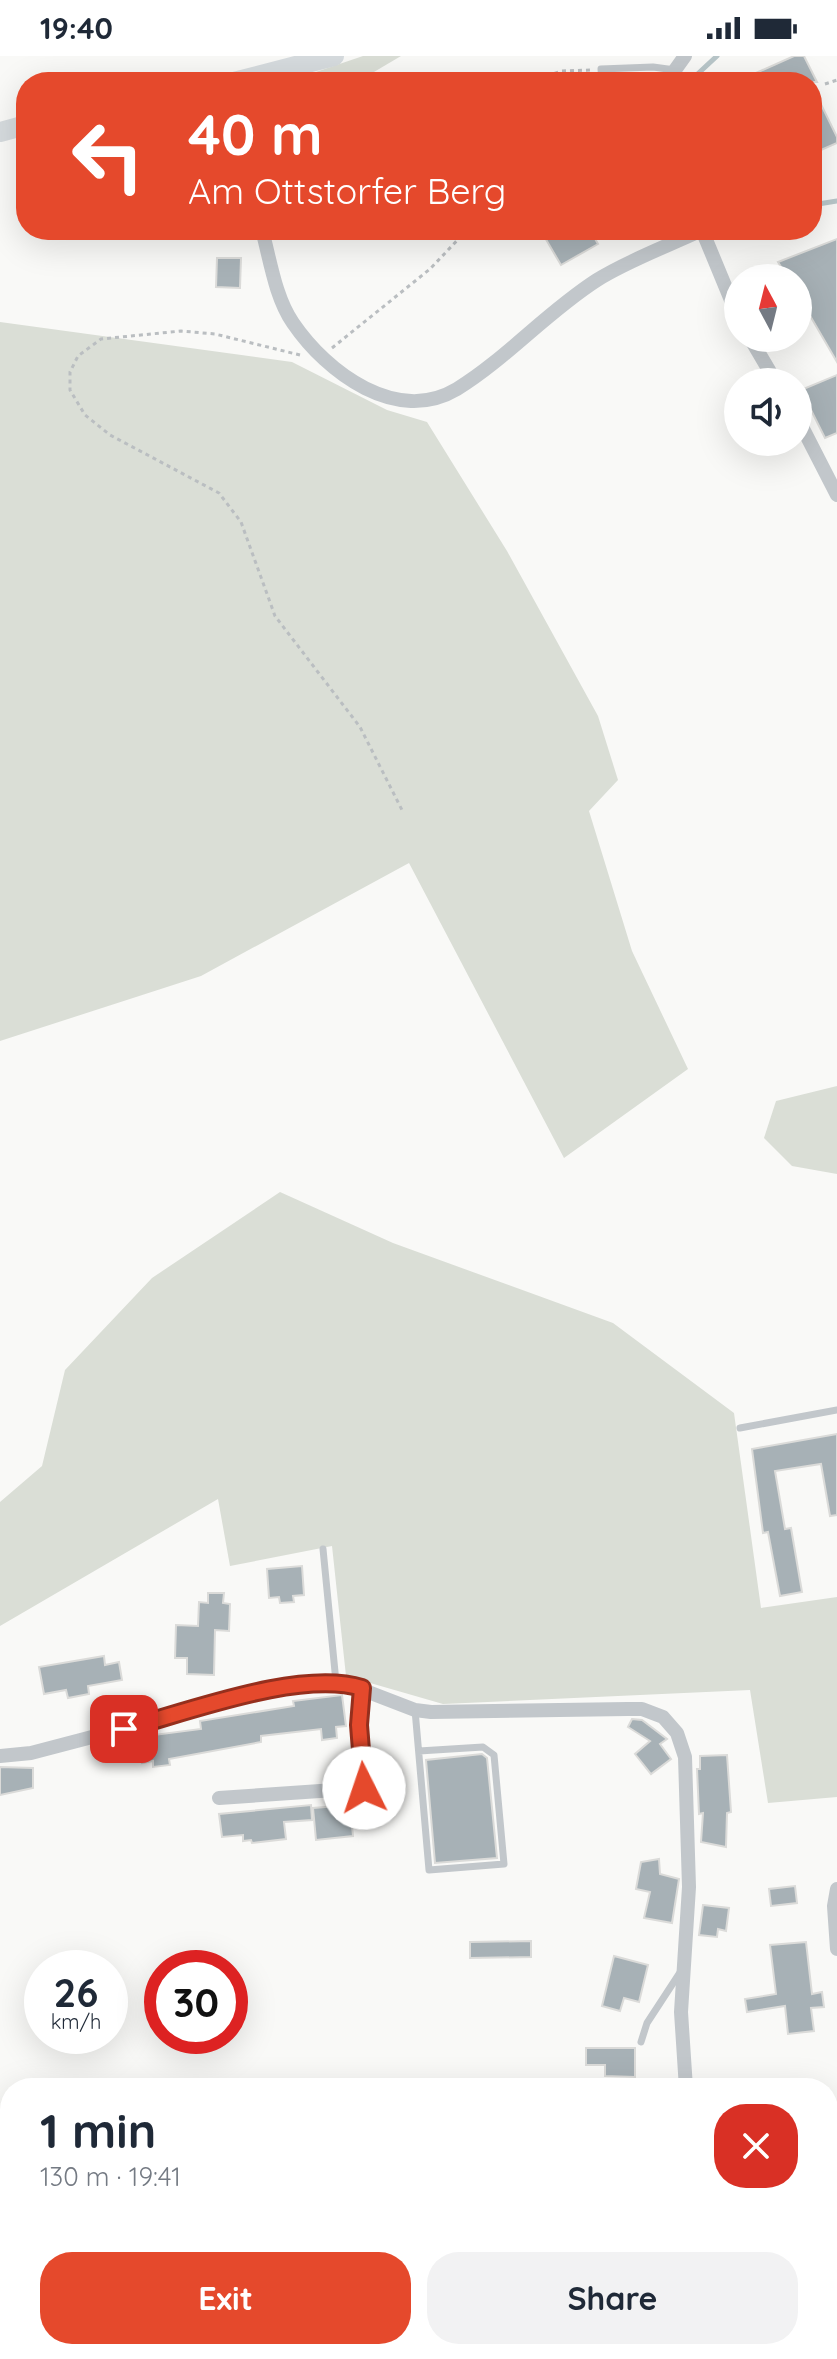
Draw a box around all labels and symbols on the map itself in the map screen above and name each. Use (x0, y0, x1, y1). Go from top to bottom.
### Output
north arrow (724, 264, 812, 352)
pin (90, 1695, 158, 1763)
position arrow (322, 1746, 406, 1830)
speed limit sign: 30 (144, 1950, 248, 2054)

